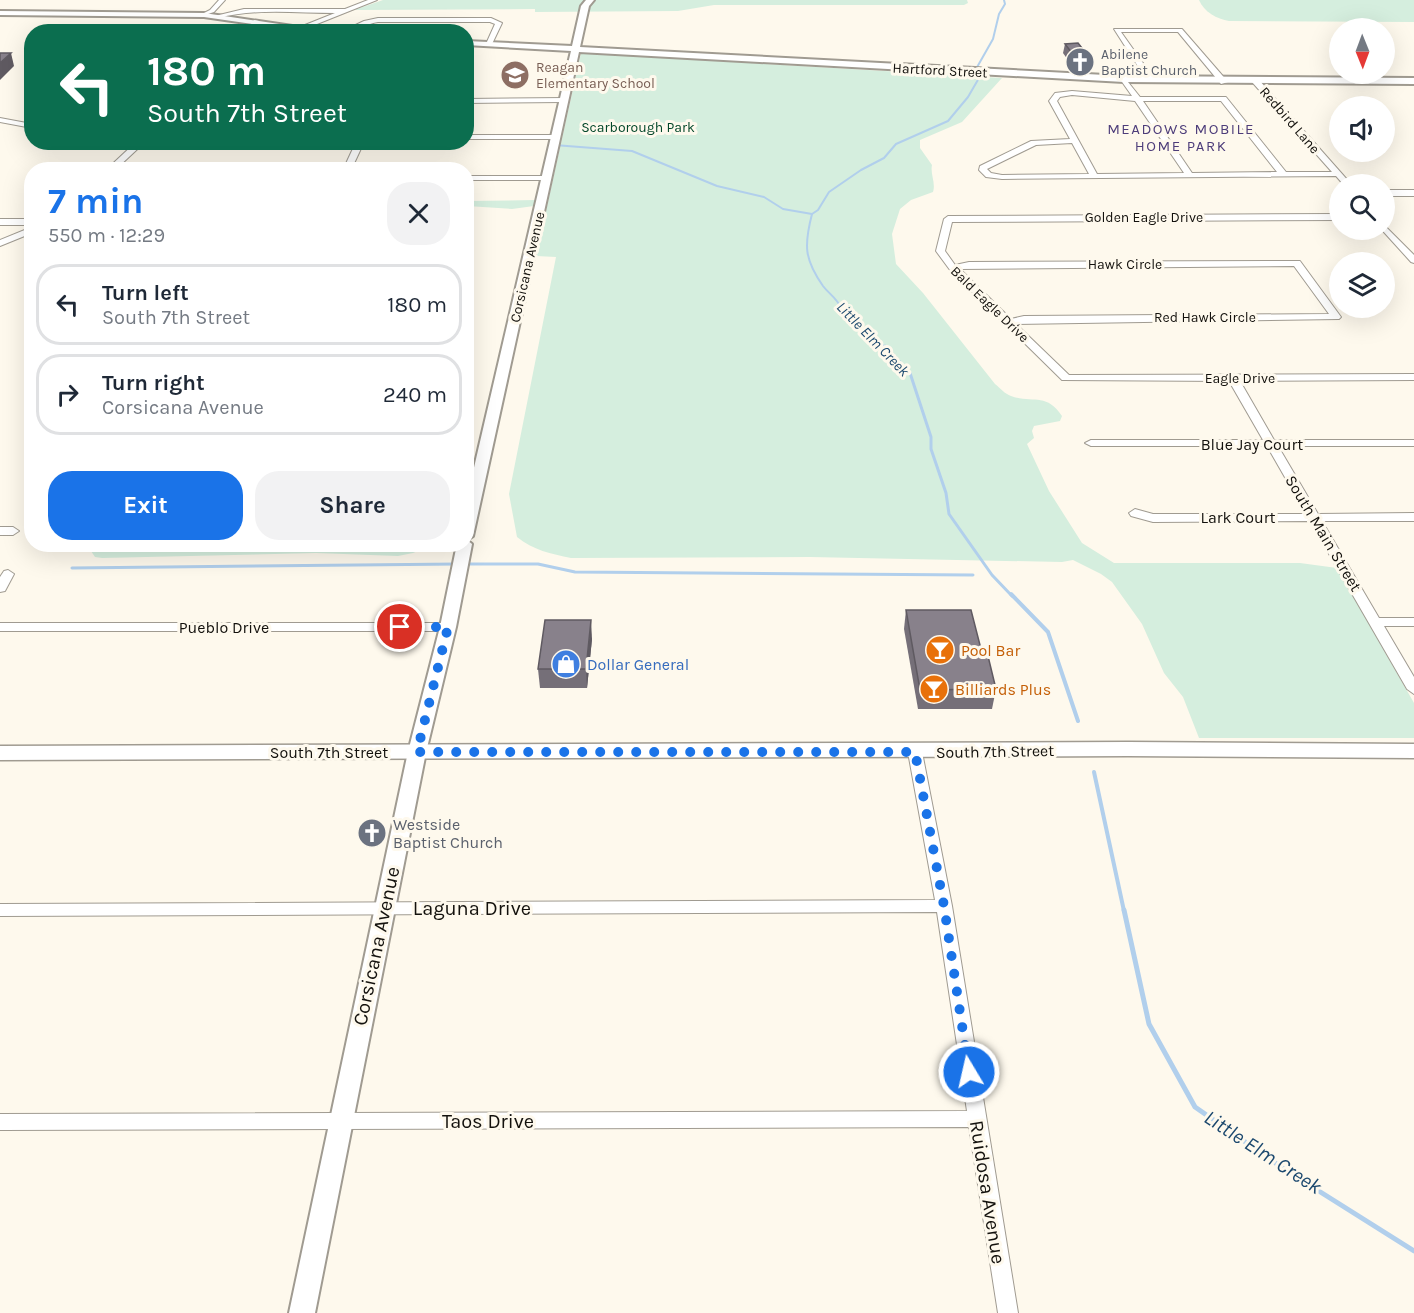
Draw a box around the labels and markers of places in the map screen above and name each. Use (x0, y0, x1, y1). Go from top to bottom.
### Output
church icon: Abilene Baptist Church (1064, 46, 1096, 78)
place label: Abilene Baptist Church (1101, 46, 1197, 79)
school or university icon: Reagan Elementary School (499, 59, 531, 91)
place label: Reagan Elementary School (536, 59, 655, 92)
pin (374, 601, 425, 652)
bar icon: Pool Bar (924, 634, 956, 666)
place label: Pool Bar (961, 641, 1020, 660)
shop icon: Dollar General (550, 648, 582, 680)
place label: Dollar General (587, 655, 689, 674)
bar icon: Billiards Plus (918, 673, 950, 705)
place label: Billiards Plus (955, 680, 1051, 699)
place label: Westside Baptist Church (393, 815, 503, 852)
church icon: Westside Baptist Church (356, 817, 388, 849)

